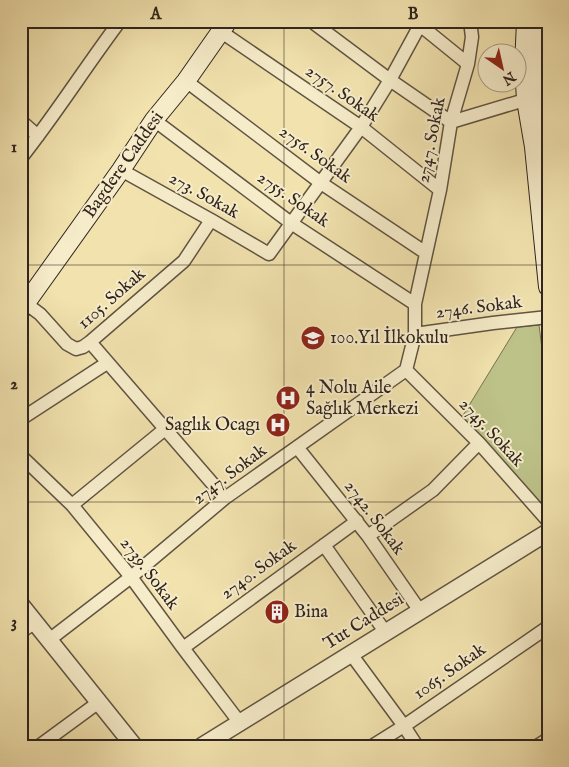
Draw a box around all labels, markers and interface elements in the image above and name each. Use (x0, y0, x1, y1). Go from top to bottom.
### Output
text: A (150, 5, 163, 25)
text: B (408, 5, 419, 25)
north arrow (476, 42, 526, 92)
street label: 2757. Sokak (300, 60, 384, 128)
text: N (499, 67, 520, 89)
street label: 2747. Sokak (412, 95, 452, 185)
street label: Bagdere Caddesi (79, 107, 169, 223)
street label: 2756. Sokak (274, 121, 356, 189)
text: 1 (11, 138, 17, 158)
street label: 273. Sokak (165, 167, 244, 225)
street label: 2755. Sokak (252, 167, 334, 234)
street label: 1105. Sokak (73, 263, 151, 335)
street label: 2746. Sokak (435, 291, 524, 325)
school or university icon: 100.Yıl İlkokulu (300, 325, 326, 351)
place label: 100.Yıl İlkokulu (330, 326, 449, 350)
text: 2 (10, 375, 18, 395)
place label: 4 Nolu Aile Sağlık Merkezi (306, 377, 419, 421)
hospital icon: 4 Nolu Aile Sağlık Merkezi (275, 385, 301, 411)
street label: 2745. Sokak (453, 394, 529, 472)
hospital icon: Saglık Ocagı (265, 412, 291, 438)
place label: Saglık Ocagı (165, 414, 260, 437)
street label: 2747. Sokak (188, 439, 272, 510)
street label: 2742. Sokak (338, 476, 410, 560)
street label: 2739. Sokak (114, 533, 184, 615)
street label: 2740. Sokak (217, 535, 302, 605)
street label: Tut Caddesi (320, 588, 409, 656)
building icon: Bina (264, 599, 290, 625)
place label: Bina (294, 601, 328, 624)
text: 3 (11, 613, 17, 633)
street label: 1065. Sokak (409, 638, 491, 705)

